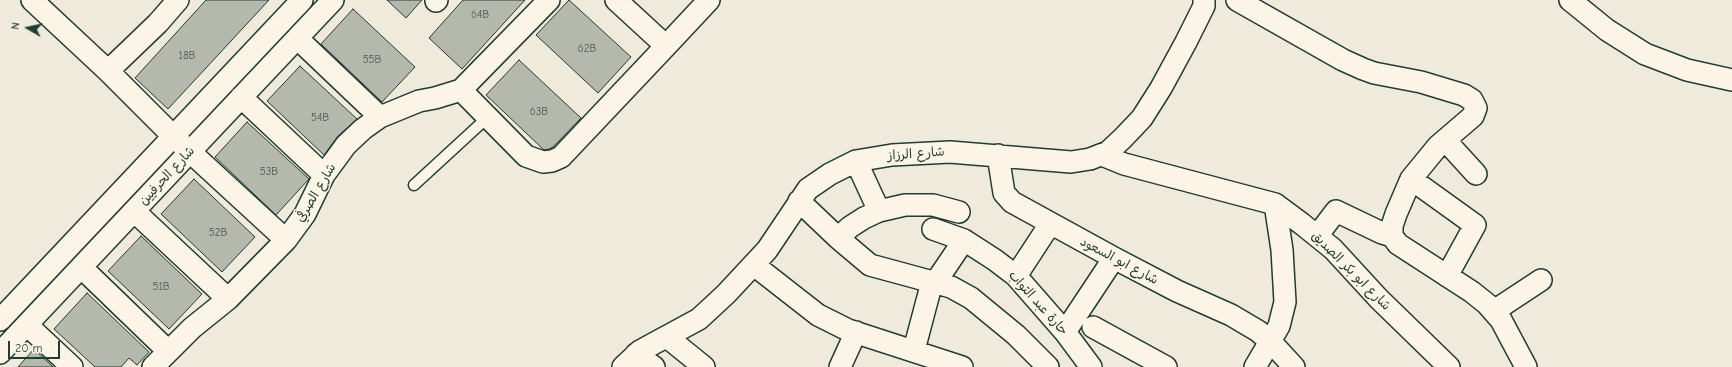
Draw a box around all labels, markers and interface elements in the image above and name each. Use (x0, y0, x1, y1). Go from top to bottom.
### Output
north arrow (8, 8, 48, 48)
house number: 64B (471, 8, 489, 22)
text: N (9, 21, 23, 31)
house number: 62B (578, 42, 596, 56)
house number: 18B (179, 49, 195, 63)
house number: 55B (363, 53, 381, 67)
house number: 63B (530, 105, 548, 119)
house number: 54B (311, 111, 329, 125)
street label: شارع الحرفيين (136, 143, 198, 209)
street label: شارع الرزاز (887, 144, 945, 164)
street label: شارع الصرفي (292, 161, 340, 225)
house number: 53B (260, 165, 278, 179)
house number: 52B (209, 226, 227, 240)
street label: شارع ابو بكر الصديق (1308, 228, 1394, 314)
street label: شارع ابو السعود (1077, 234, 1161, 288)
street label: حارة عبد التواب (1005, 267, 1071, 339)
house number: 51B (152, 280, 170, 294)
scale bar (10, 333, 62, 359)
text: 20 m (15, 341, 43, 355)

